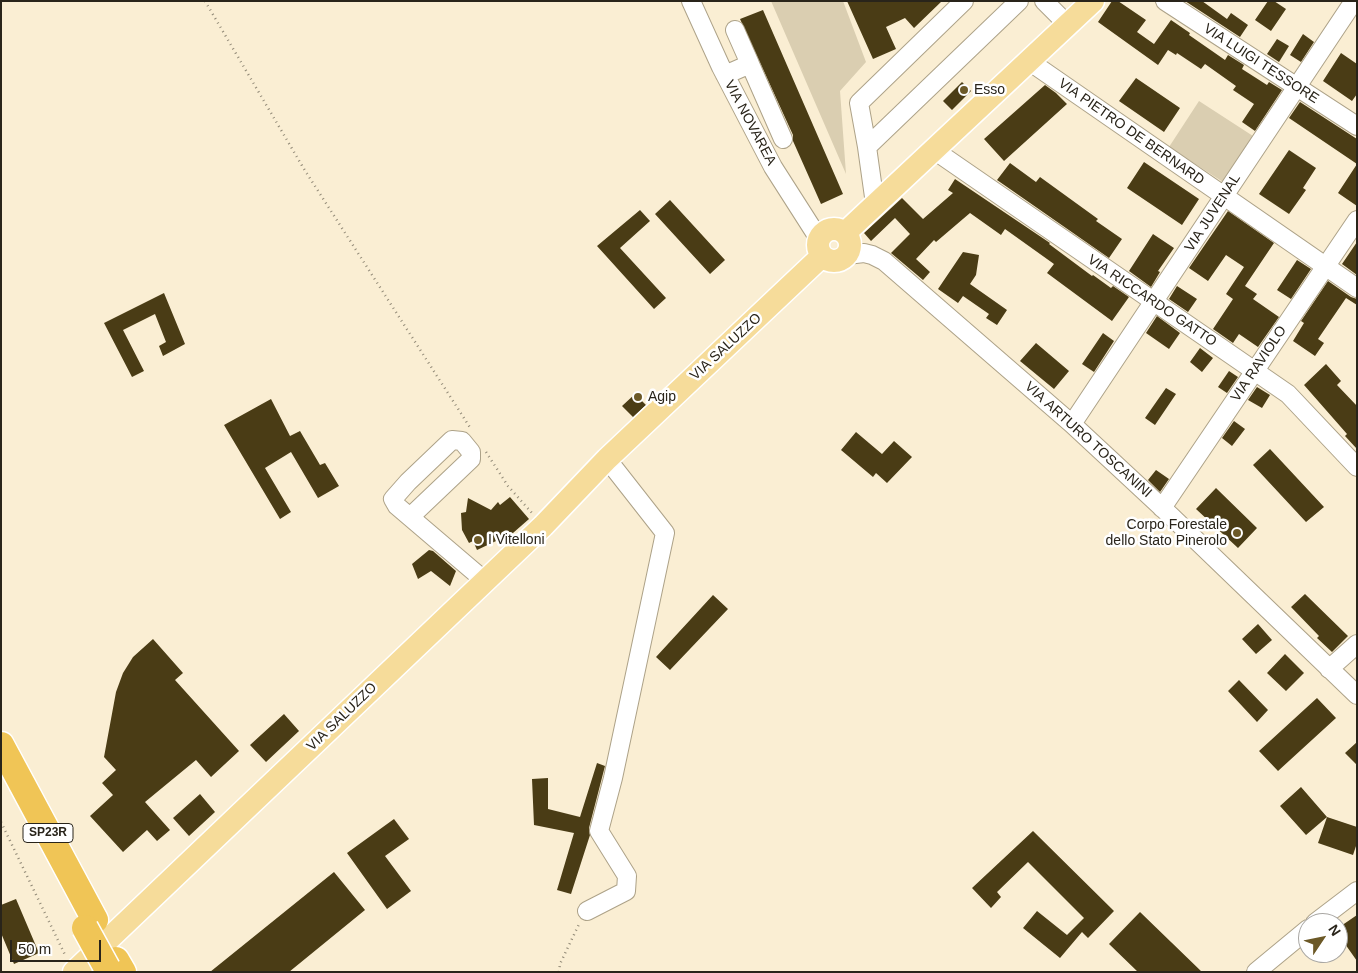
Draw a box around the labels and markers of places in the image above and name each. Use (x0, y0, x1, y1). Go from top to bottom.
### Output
place label: Esso (974, 82, 1005, 98)
marker: Esso (958, 84, 970, 96)
place label: Agip (648, 389, 676, 405)
marker: Agip (632, 391, 644, 403)
place label: Corpo Forestale dello Stato Pinerolo (1106, 517, 1227, 550)
marker: Corpo Forestale dello Stato Pinerolo (1231, 527, 1243, 539)
place label: I Vitelloni (488, 532, 545, 548)
marker: I Vitelloni (472, 534, 484, 546)

